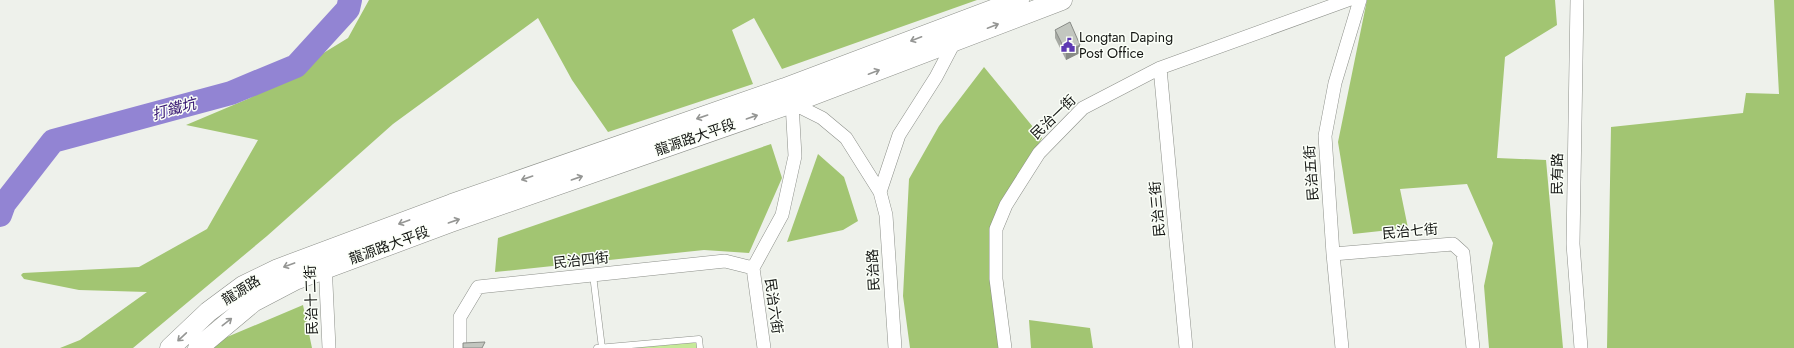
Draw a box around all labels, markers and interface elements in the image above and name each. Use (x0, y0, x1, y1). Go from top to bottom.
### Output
one-way arrow (987, 22, 999, 30)
place label: Longtan Daping Post Office (1079, 27, 1173, 63)
one-way arrow (910, 36, 923, 43)
public building icon: Longtan Daping Post Office (1060, 37, 1076, 53)
one-way arrow (868, 67, 880, 75)
street label: 民治一街 (1026, 90, 1080, 144)
water label: 打鐵坑 (149, 92, 201, 125)
one-way arrow (746, 113, 759, 120)
street label: 龍源路大平段 (652, 114, 738, 160)
one-way arrow (696, 114, 709, 121)
street label: 民治五街 (1299, 144, 1323, 202)
street label: 民有路 (1547, 153, 1567, 195)
one-way arrow (570, 174, 583, 181)
one-way arrow (521, 175, 533, 183)
street label: 民治三街 (1145, 180, 1169, 238)
one-way arrow (447, 217, 460, 224)
one-way arrow (399, 219, 411, 227)
street label: 民治七街 (1381, 219, 1439, 243)
street label: 龍源路大平段 (346, 221, 432, 269)
street label: 民治四街 (552, 247, 610, 273)
street label: 民治路 (862, 249, 884, 291)
one-way arrow (283, 261, 295, 269)
street label: 民治十二街 (300, 265, 322, 335)
street label: 龍源路 (218, 270, 264, 310)
street label: 民治六街 (760, 277, 788, 335)
one-way arrow (221, 318, 232, 327)
one-way arrow (177, 332, 187, 342)

